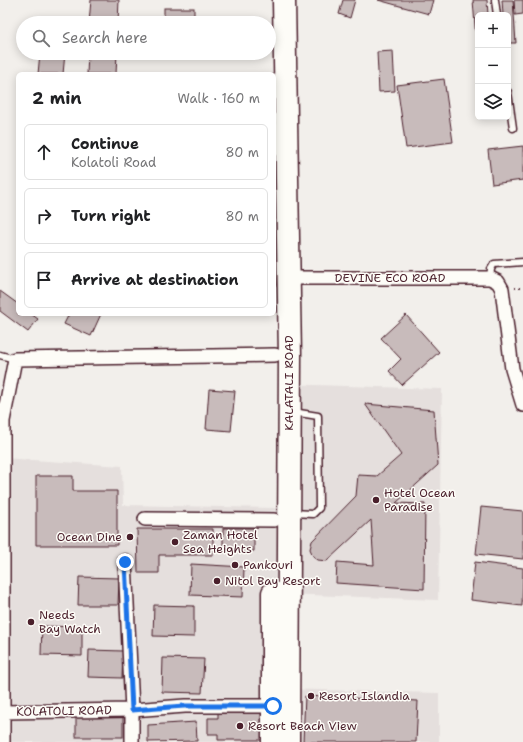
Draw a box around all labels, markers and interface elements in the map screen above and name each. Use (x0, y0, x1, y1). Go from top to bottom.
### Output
map controls (475, 12, 511, 120)
button: + (475, 12, 511, 48)
search box (16, 16, 276, 60)
icon: search (30, 27, 52, 49)
text: Search here (62, 28, 148, 48)
button: − (475, 48, 511, 84)
button: layers (475, 84, 511, 120)
text: 2 min (32, 87, 82, 109)
text: Walk · 160 m (178, 90, 260, 107)
text: Continue (71, 134, 139, 154)
icon: ahead (33, 141, 55, 163)
text: 80 m (225, 144, 259, 161)
text: Kolatoli Road (71, 154, 156, 171)
icon: right (33, 205, 55, 227)
text: Turn right (71, 206, 151, 226)
text: 80 m (225, 208, 259, 225)
icon: arrive (33, 269, 55, 291)
text: Arrive at destination (71, 270, 239, 290)
street label: DEVINE ECO ROAD (335, 270, 445, 286)
street label: KALATALI ROAD (281, 335, 297, 431)
place label: Hotel Ocean Paradise (384, 485, 455, 515)
marker: Hotel Ocean Paradise (371, 495, 381, 505)
place label: Zaman Hotel Sea Heights (183, 527, 258, 557)
place label: Ocean Dine (57, 529, 122, 545)
marker: Ocean Dine (125, 532, 135, 542)
marker: Zaman Hotel Sea Heights (170, 537, 180, 547)
route end (116, 553, 134, 571)
place label: Pankouri (243, 557, 293, 573)
marker: Pankouri (230, 560, 240, 570)
place label: Nitol Bay Resort (225, 573, 320, 589)
marker: Nitol Bay Resort (212, 576, 222, 586)
place label: Needs Bay Watch (39, 607, 101, 637)
marker: Needs Bay Watch (26, 617, 36, 627)
place label: Resort Islandia (319, 688, 410, 704)
marker: Resort Islandia (306, 691, 316, 701)
route start (264, 697, 282, 715)
street label: KOLATOLI ROAD (16, 702, 112, 720)
place label: Resort Beach View (248, 718, 358, 734)
marker: Resort Beach View (235, 721, 245, 731)

